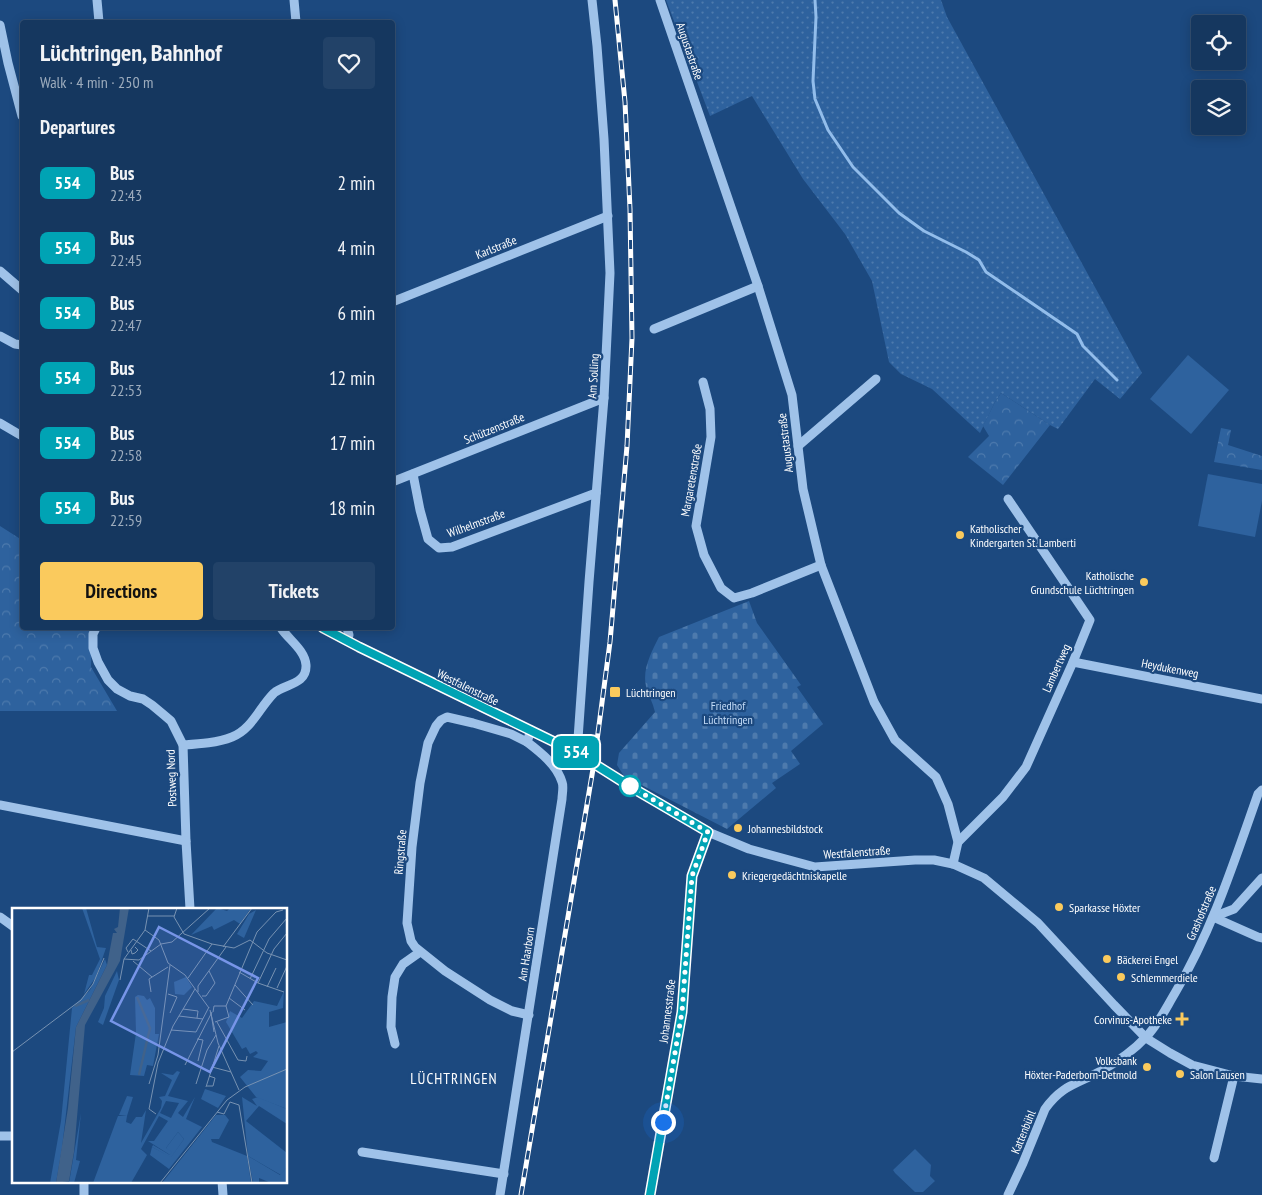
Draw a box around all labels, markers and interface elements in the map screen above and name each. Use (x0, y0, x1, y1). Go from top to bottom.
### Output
map controls (1191, 15, 1246, 135)
button: locate (1191, 15, 1246, 70)
street label: Augustastraße (673, 20, 707, 82)
text: Lüchtringen, Bahnhof (40, 37, 222, 68)
button: heart (323, 37, 375, 89)
text: Walk · 4 min · 250 m (40, 72, 153, 92)
button: layers (1191, 80, 1246, 135)
text: Departures (40, 115, 115, 139)
text: Bus (110, 161, 134, 185)
text: 554 (55, 171, 80, 194)
text: 2 min (338, 171, 375, 195)
text: 22:43 (110, 185, 142, 205)
text: Bus (110, 226, 134, 250)
street label: Karlstraße (473, 232, 519, 262)
text: 554 (55, 236, 80, 259)
text: 4 min (338, 236, 375, 260)
text: 22:45 (110, 250, 142, 270)
text: Bus (110, 291, 134, 315)
text: 554 (55, 301, 80, 324)
text: 6 min (338, 301, 375, 325)
text: 22:47 (110, 315, 142, 335)
street label: Am Solling (584, 353, 602, 399)
text: Bus (110, 356, 134, 380)
text: 554 (55, 366, 80, 389)
text: 12 min (329, 366, 375, 390)
text: 22:53 (110, 380, 142, 400)
street label: Schützenstraße (462, 409, 526, 447)
street label: Augustastraße (774, 412, 796, 474)
text: Bus (110, 421, 134, 445)
text: 554 (55, 431, 80, 454)
text: 17 min (330, 431, 375, 455)
street label: Margaretenstraße (677, 442, 705, 518)
text: 22:58 (110, 445, 142, 465)
text: Bus (110, 486, 134, 510)
text: 554 (55, 496, 80, 519)
text: 18 min (329, 496, 375, 520)
street label: Wilhelmstraße (445, 506, 507, 540)
text: 22:59 (110, 510, 142, 530)
place label: Katholischer Kindergarten St. Lamberti (970, 521, 1076, 550)
marker: Katholischer Kindergarten St. Lamberti (954, 529, 966, 541)
button: Directions (40, 562, 203, 620)
button: Tickets (213, 562, 375, 620)
place label: Katholische Grundschule Lüchtringen (1030, 568, 1134, 597)
marker: Katholische Grundschule Lüchtringen (1138, 576, 1150, 588)
street label: Lambertweg (1039, 641, 1073, 695)
street label: Heydukenweg (1140, 655, 1200, 681)
street label: Westfalenstraße (435, 666, 501, 708)
marker: Lüchtringen (608, 685, 622, 699)
place label: Lüchtringen (626, 685, 676, 700)
park label: Friedhof Lüchtringen (703, 698, 753, 727)
line badge: 554 (547, 736, 605, 768)
text: 554 (563, 740, 589, 763)
street label: Postweg Nord (163, 749, 179, 807)
unlabelled marker (619, 775, 641, 797)
place label: Johannesbildstock (747, 821, 823, 836)
marker: Johannesbildstock (732, 822, 744, 834)
street label: Ringstraße (391, 829, 409, 875)
street label: Westfalenstraße (823, 842, 891, 862)
place label: Kriegergedächtniskapelle (742, 868, 847, 883)
marker: Kriegergedächtniskapelle (726, 869, 738, 881)
street label: Grashofstraße (1183, 883, 1219, 943)
place label: Sparkasse Höxter (1069, 900, 1141, 915)
marker: Sparkasse Höxter (1053, 901, 1065, 913)
inset map (12, 908, 288, 1182)
street label: Am Haarborn (514, 926, 538, 982)
place label: Bäckerei Engel (1117, 952, 1178, 967)
marker: Bäckerei Engel (1101, 953, 1113, 965)
place label: Schlemmerdiele (1131, 970, 1198, 985)
marker: Schlemmerdiele (1115, 971, 1127, 983)
street label: Johannesstraße (656, 978, 678, 1045)
place label: Corvinus-Apotheke (1094, 1012, 1172, 1027)
marker: Corvinus-Apotheke (1176, 1013, 1188, 1025)
place label: Volksbank Höxter-Paderborn-Detmold (1024, 1053, 1137, 1082)
marker: Volksbank Höxter-Paderborn-Detmold (1141, 1061, 1153, 1073)
place label: Salon Lausen (1190, 1067, 1245, 1082)
marker: Salon Lausen (1174, 1068, 1186, 1080)
district label: LÜCHTRINGEN (410, 1069, 498, 1088)
street label: Kattenbühl (1007, 1108, 1039, 1156)
your location (651, 1110, 676, 1135)

